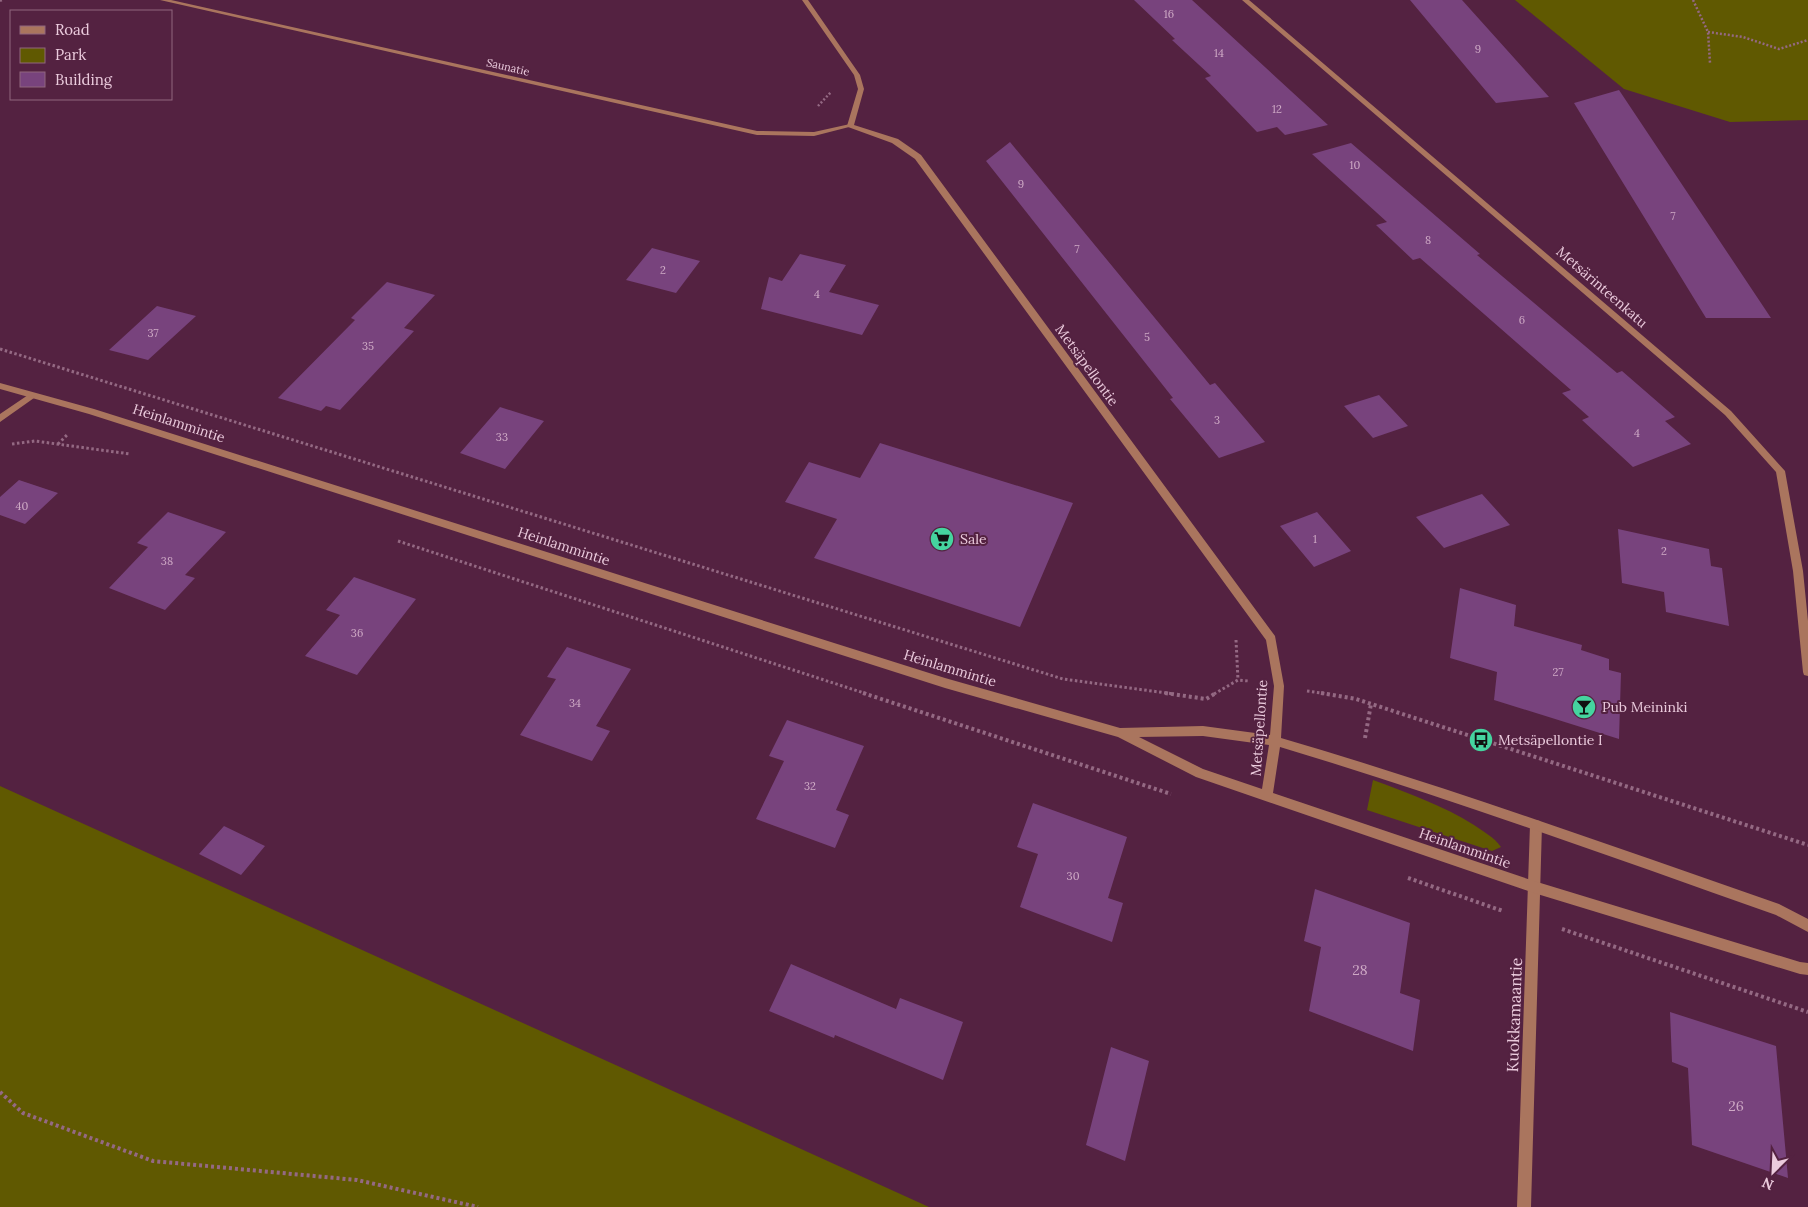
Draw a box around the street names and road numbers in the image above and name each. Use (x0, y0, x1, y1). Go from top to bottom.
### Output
street label: Saunatie (485, 55, 531, 79)
street label: Metsärinteenkatu (1553, 242, 1651, 332)
street label: Metsäpellontie (1051, 321, 1123, 410)
street label: Heinlammintie (131, 400, 228, 447)
street label: Heinlammintie (516, 523, 613, 570)
street label: Heinlammintie (901, 645, 999, 691)
street label: Metsäpellontie (1247, 679, 1271, 777)
street label: Heinlammintie (1417, 824, 1514, 872)
street label: Kuokkamaantie (1502, 957, 1526, 1073)

